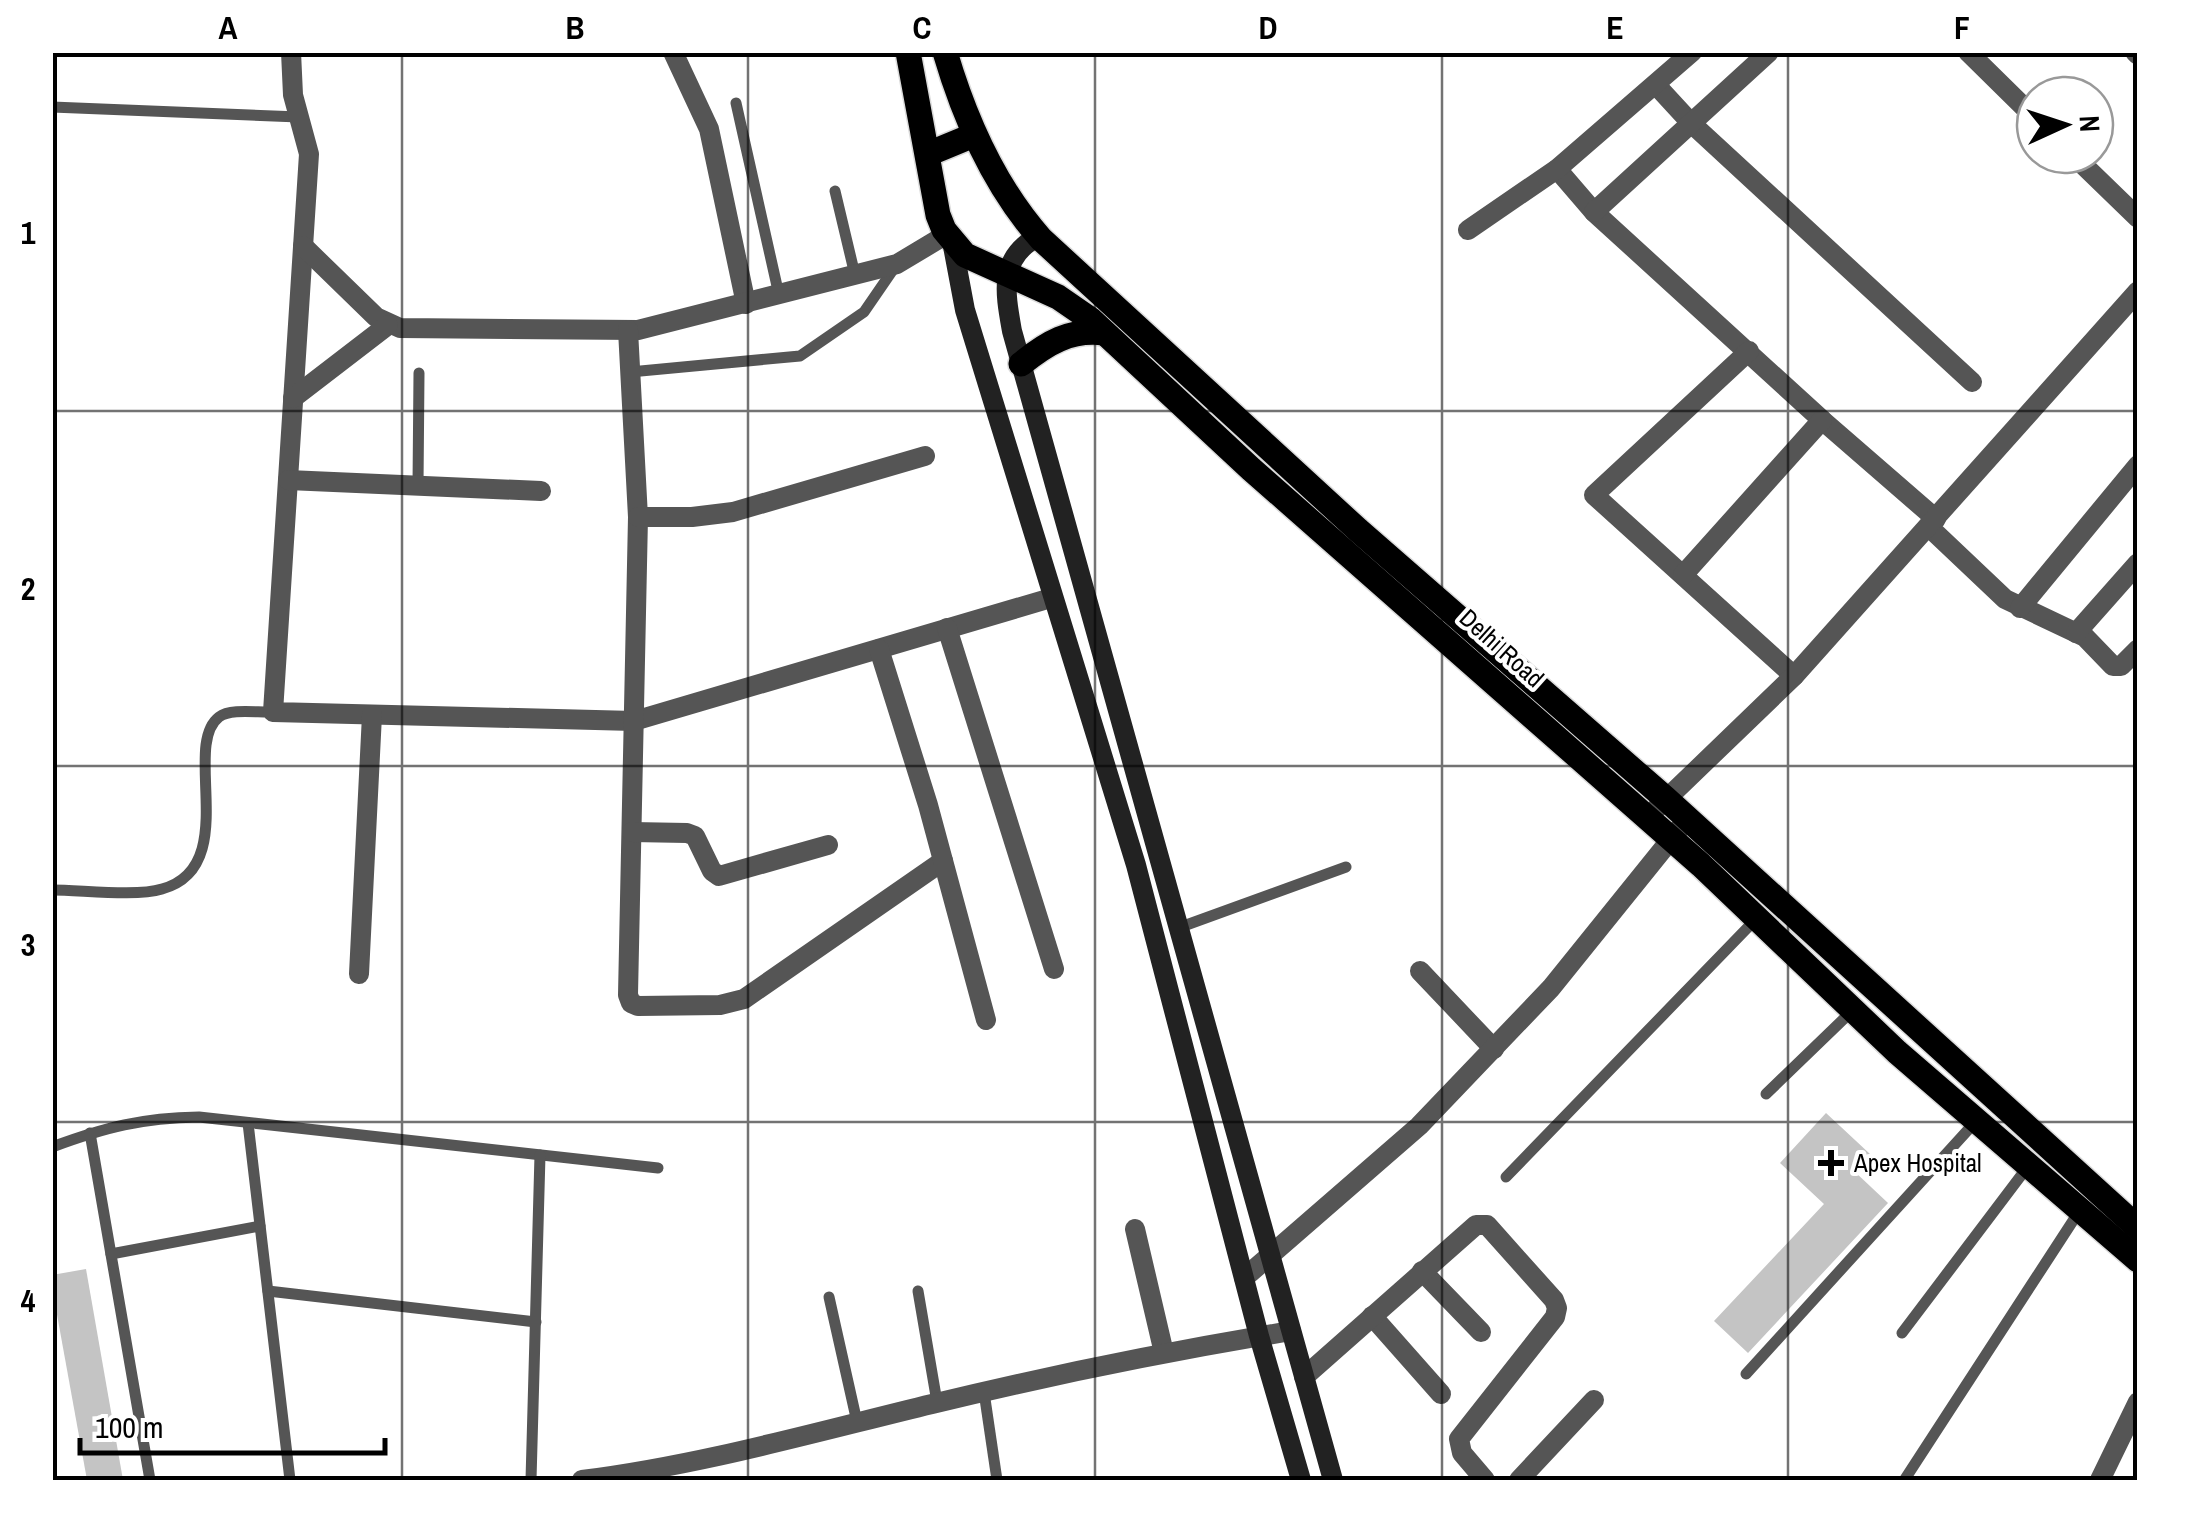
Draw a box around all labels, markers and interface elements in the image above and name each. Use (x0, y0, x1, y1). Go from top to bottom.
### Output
text: A (219, 6, 238, 49)
text: B (566, 6, 584, 49)
text: C (913, 6, 931, 49)
text: D (1259, 6, 1277, 49)
text: E (1606, 6, 1624, 49)
text: F (1954, 6, 1970, 49)
north arrow (2015, 75, 2115, 175)
text: N (2071, 114, 2109, 133)
text: 1 (21, 211, 36, 254)
text: 2 (21, 567, 35, 610)
street label: Delhi Road (1453, 601, 1551, 695)
text: 3 (21, 923, 35, 966)
place label: Apex Hospital (1853, 1146, 1982, 1180)
marker: Apex Hospital (1818, 1150, 1844, 1176)
text: 4 (21, 1279, 36, 1322)
scale bar (80, 1393, 385, 1455)
text: 100 m (95, 1407, 163, 1447)

